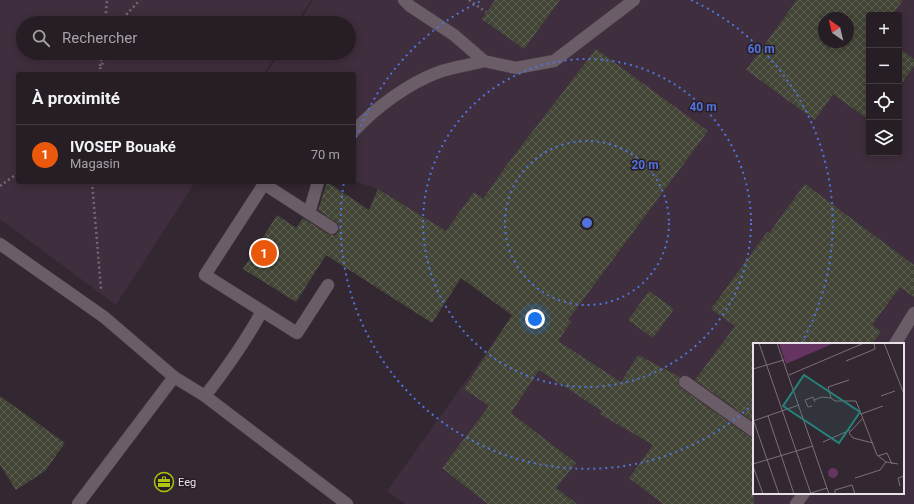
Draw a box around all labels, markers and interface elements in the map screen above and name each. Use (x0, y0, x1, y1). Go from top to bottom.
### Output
north arrow (818, 12, 854, 48)
map controls (866, 12, 902, 156)
button: + (866, 12, 902, 48)
search box (16, 16, 356, 60)
icon: search (30, 27, 52, 49)
text: Rechercher (62, 29, 137, 47)
text: 60 m (747, 42, 775, 56)
button: − (866, 48, 902, 84)
button: locate (866, 84, 902, 120)
text: À proximité (32, 88, 120, 108)
text: 40 m (689, 100, 717, 114)
button: layers (866, 120, 902, 156)
text: IVOSEP Bouaké (70, 138, 176, 156)
text: 1 (41, 147, 49, 162)
text: 70 m (311, 147, 340, 162)
text: Magasin (70, 156, 120, 171)
text: 20 m (631, 158, 659, 172)
centre of rings (580, 216, 594, 230)
pin: 1 (251, 238, 277, 268)
your location (525, 309, 545, 329)
inset map (753, 343, 904, 494)
office icon: Eeg (153, 471, 175, 493)
place label: Eeg (178, 476, 196, 489)

